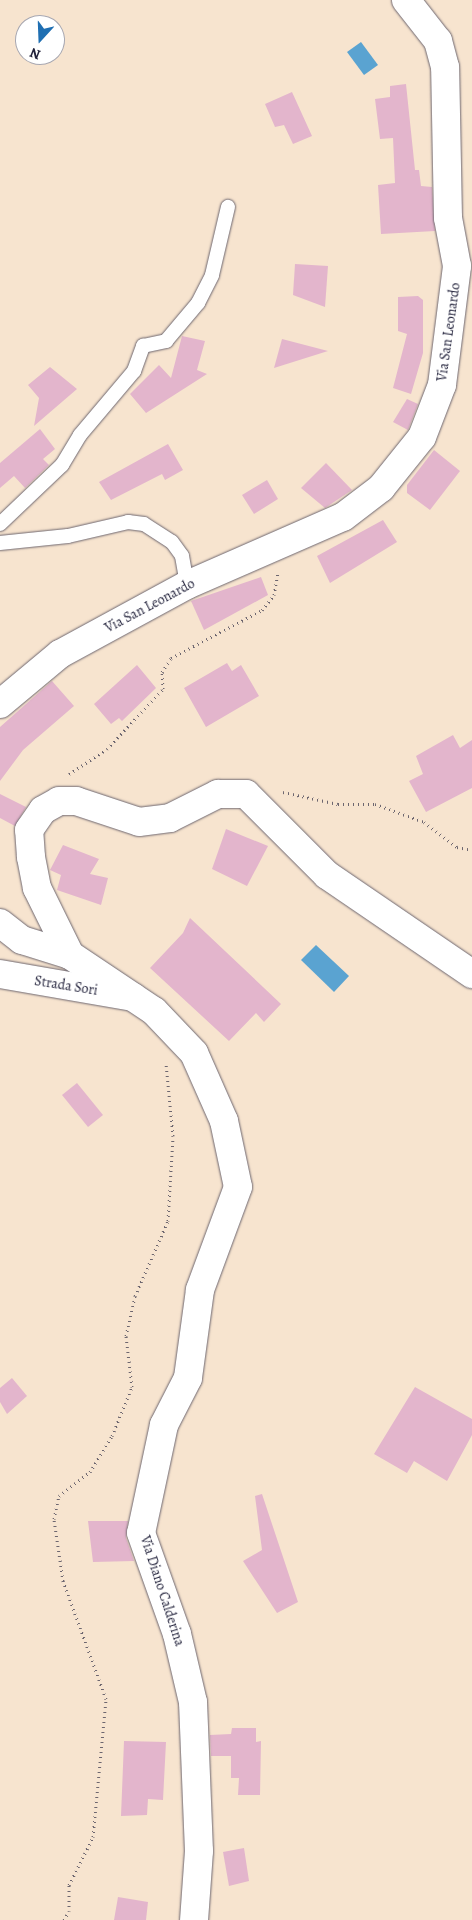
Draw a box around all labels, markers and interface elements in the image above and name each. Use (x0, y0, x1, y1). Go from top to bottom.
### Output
north arrow (15, 15, 65, 65)
text: N (27, 43, 43, 64)
street label: Via San Leonardo (434, 282, 464, 382)
street label: Via San Leonardo (102, 575, 198, 637)
street label: Strada Sori (33, 973, 99, 999)
street label: Via Diano Calderina (136, 1534, 188, 1648)

